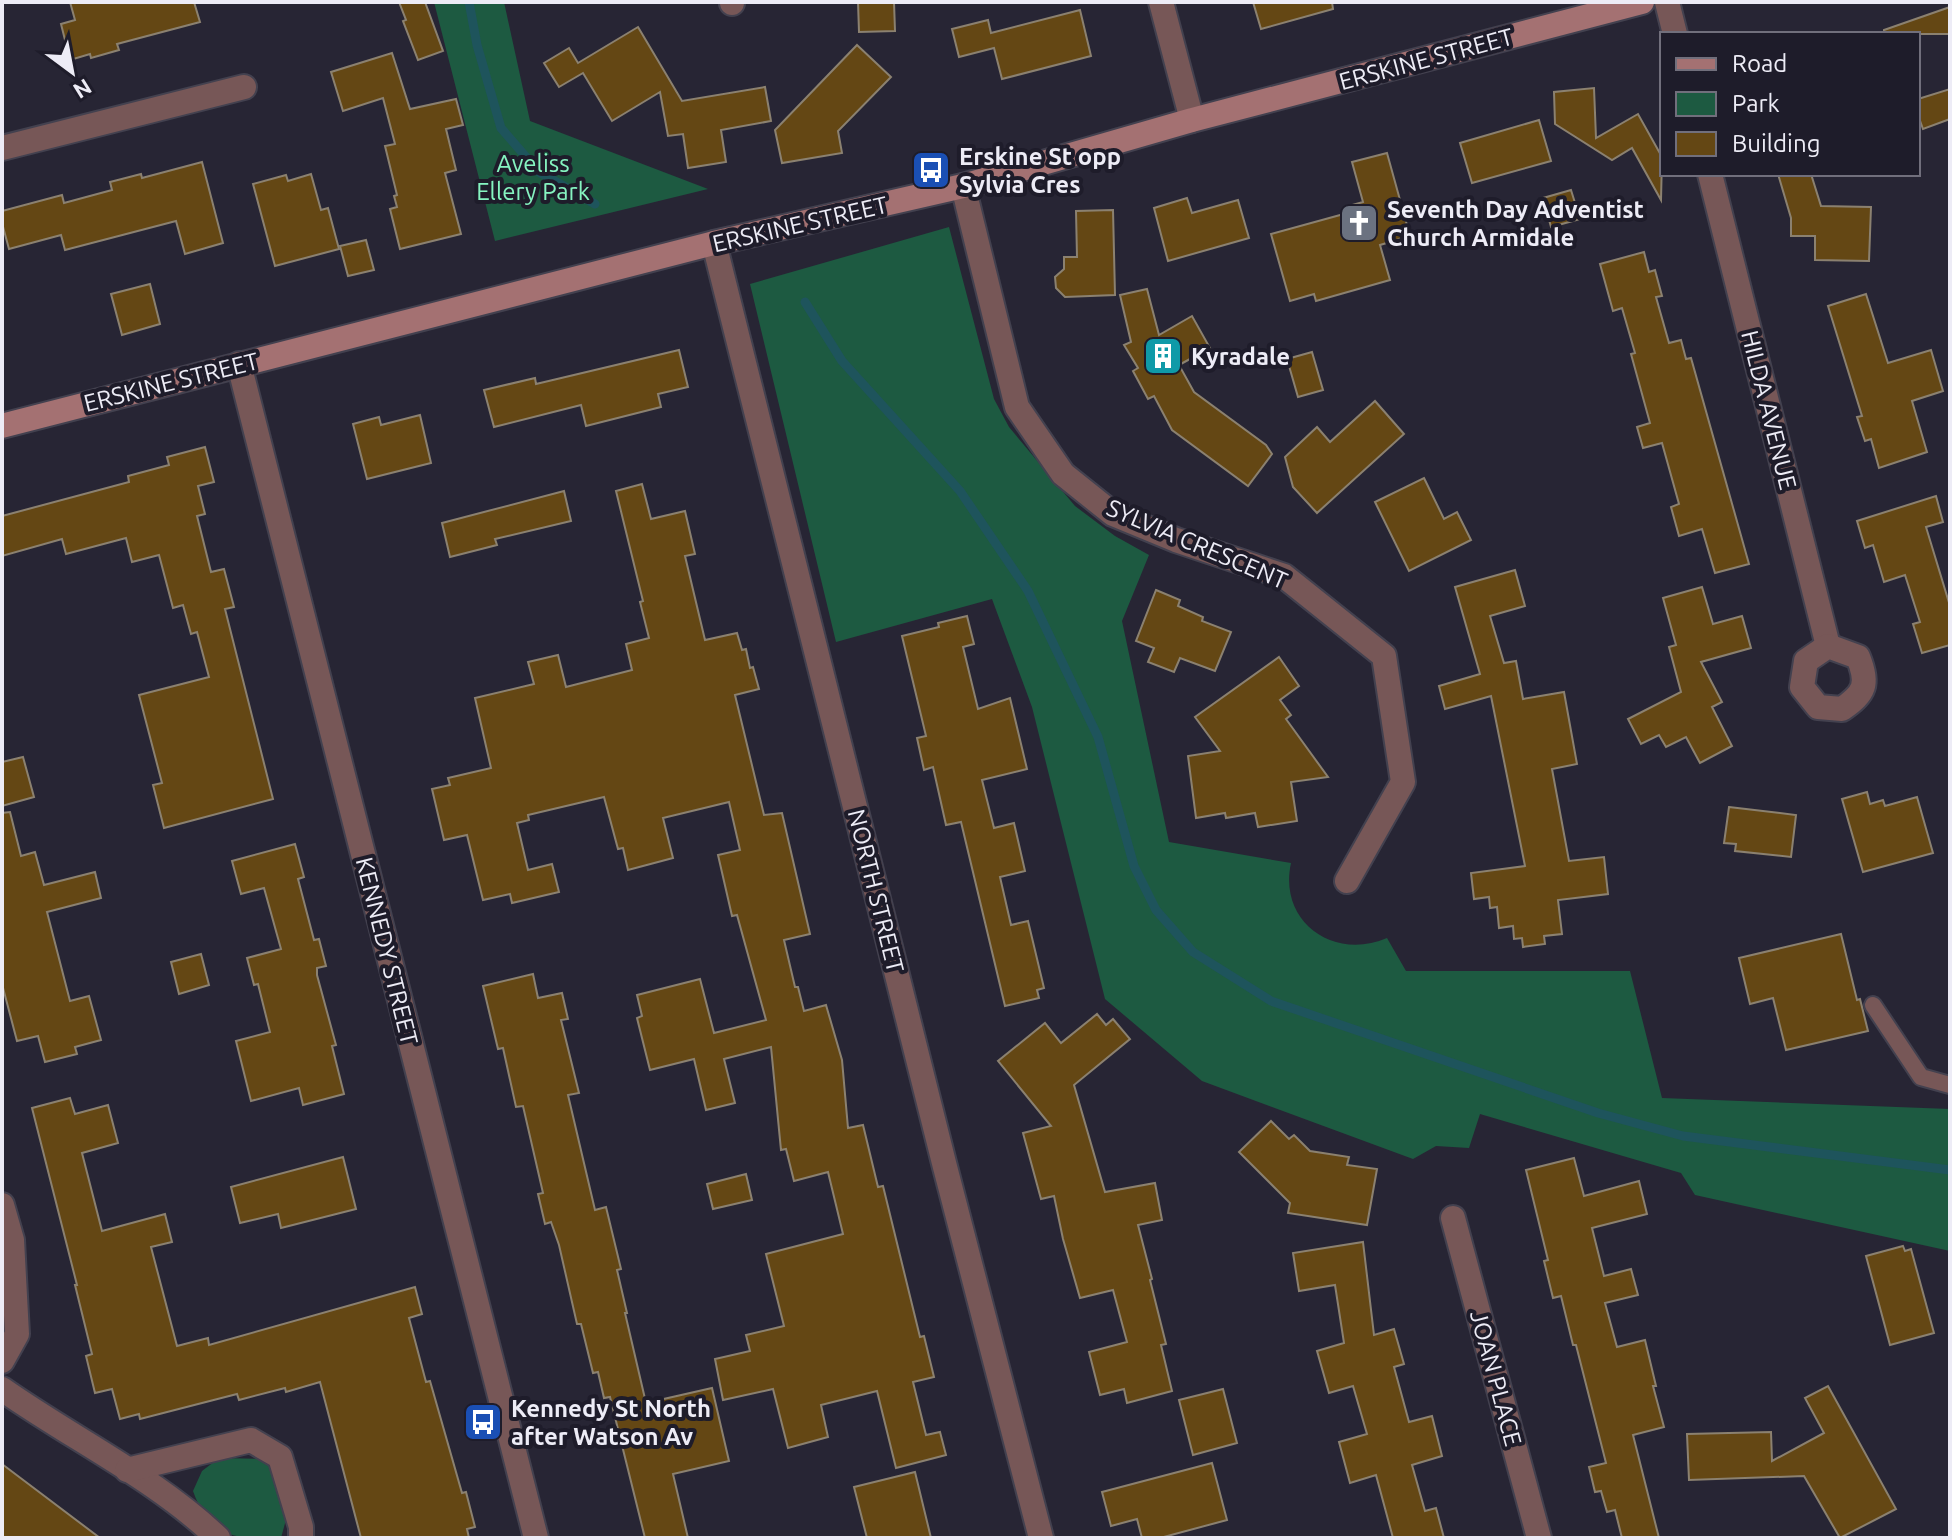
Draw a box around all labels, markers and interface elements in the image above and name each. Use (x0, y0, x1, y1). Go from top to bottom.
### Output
street label: ERSKINE STREET (1336, 23, 1516, 95)
north arrow (32, 32, 112, 112)
legend (1660, 32, 1920, 176)
text: Road (1732, 50, 1787, 77)
text: N (69, 74, 96, 104)
text: Park (1732, 90, 1780, 117)
text: Building (1732, 130, 1820, 157)
place label: Erskine St opp Sylvia Cres (959, 143, 1121, 198)
bus stop icon: Erskine St opp Sylvia Cres (910, 149, 952, 191)
park label: Aveliss Ellery Park (476, 150, 590, 205)
street label: ERSKINE STREET (710, 191, 890, 257)
place label: Seventh Day Adventist Church Armidale (1387, 196, 1644, 251)
church icon: Seventh Day Adventist Church Armidale (1338, 202, 1380, 244)
street label: HILDA AVENUE (1736, 328, 1802, 492)
building icon: Kyradale (1142, 335, 1184, 377)
place label: Kyradale (1191, 343, 1290, 370)
street label: ERSKINE STREET (81, 347, 261, 417)
street label: SYLVIA CRESCENT (1103, 494, 1291, 594)
street label: NORTH STREET (843, 807, 909, 975)
street label: KENNEDY STREET (351, 854, 423, 1048)
street label: JOAN PLACE (1465, 1307, 1527, 1449)
place label: Kennedy St North after Watson Av (511, 1395, 711, 1450)
bus stop icon: Kennedy St North after Watson Av (462, 1401, 504, 1443)

